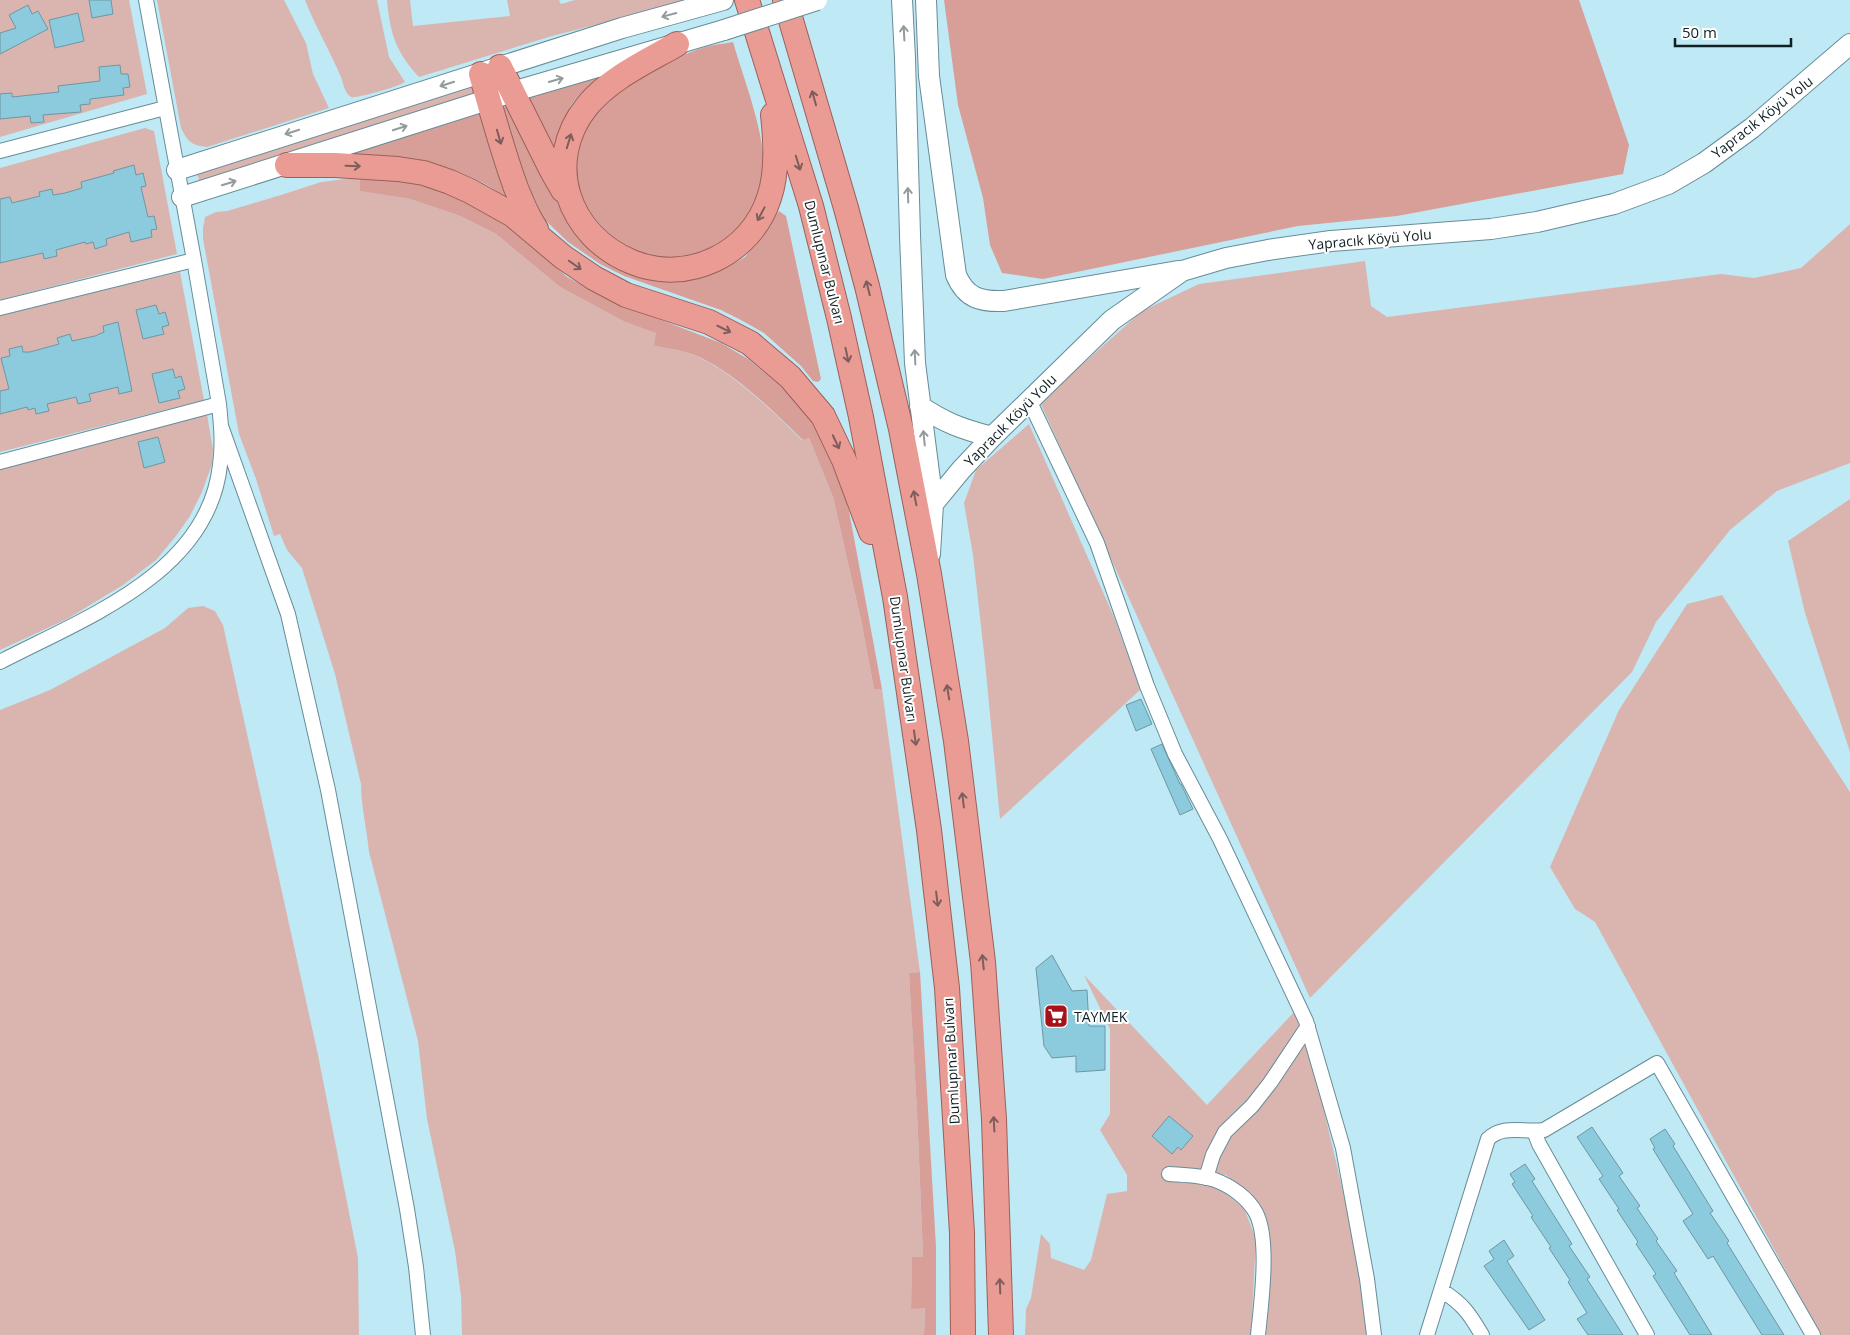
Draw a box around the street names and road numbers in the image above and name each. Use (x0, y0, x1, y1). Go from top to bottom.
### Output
street label: Yapracık Köyü Yolu (1707, 71, 1817, 163)
street label: Dumlupınar Bulvarı (800, 198, 850, 326)
street label: Yapracık Köyü Yolu (1308, 224, 1432, 254)
street label: Yapracık Köyü Yolu (960, 370, 1060, 470)
street label: Dumlupınar Bulvarı (886, 595, 922, 723)
street label: Dumlupınar Bulvarı (938, 997, 964, 1125)

